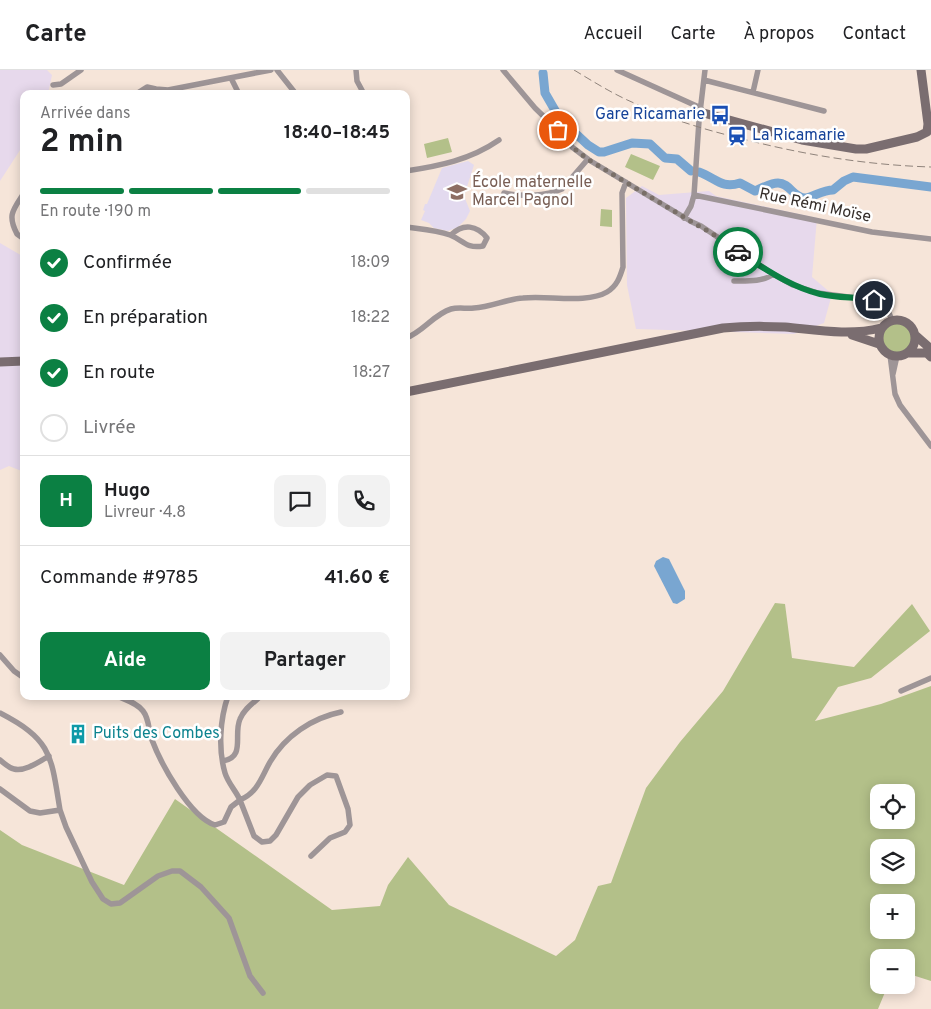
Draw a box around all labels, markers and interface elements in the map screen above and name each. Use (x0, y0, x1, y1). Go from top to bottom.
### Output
text: Carte (25, 20, 87, 50)
text: Accueil (583, 23, 642, 46)
text: Carte (670, 23, 715, 46)
text: À propos (743, 23, 814, 46)
text: Contact (842, 23, 906, 46)
text: Arrivée dans (40, 104, 130, 124)
bus stop icon: Gare Ricamarie (709, 104, 731, 126)
place label: Gare Ricamarie (595, 105, 705, 125)
pin (537, 109, 579, 151)
icon: bag (544, 116, 572, 144)
text: 18:40–18:45 (284, 121, 390, 145)
text: 2 min (40, 123, 124, 163)
station icon: La Ricamarie (726, 125, 748, 147)
place label: La Ricamarie (752, 126, 845, 146)
place label: École maternelle Marcel Pagnol (472, 171, 592, 211)
school or university icon: École maternelle Marcel Pagnol (446, 181, 468, 203)
street label: Rue Rémi Moïse (757, 184, 873, 228)
text: En route · 190 m (40, 202, 151, 222)
courier (713, 227, 763, 277)
icon: car (724, 238, 752, 266)
icon: check (40, 249, 68, 277)
text: Confirmée (83, 251, 172, 275)
text: 18:09 (351, 253, 390, 273)
pin (853, 279, 895, 321)
icon: home (860, 286, 888, 314)
icon: check (40, 304, 68, 332)
text: En préparation (83, 306, 208, 330)
text: 18:22 (351, 308, 390, 328)
icon: check (40, 359, 68, 387)
text: En route (83, 361, 155, 385)
text: 18:27 (353, 363, 390, 383)
text: Livrée (83, 416, 136, 440)
button: chat (274, 475, 326, 527)
button: phone (338, 475, 390, 527)
text: Hugo (104, 479, 150, 503)
text: H (59, 489, 73, 513)
text: Livreur · 4.8 (104, 503, 186, 523)
text: Commande #9785 (40, 566, 199, 590)
text: 41.60 € (325, 566, 390, 590)
button: Aide (40, 632, 210, 690)
button: Partager (220, 632, 390, 690)
building icon: Puits des Combes (67, 723, 89, 745)
place label: Puits des Combes (93, 724, 220, 744)
map controls (870, 784, 915, 994)
button: locate (870, 784, 915, 829)
button: layers (870, 839, 915, 884)
button: + (870, 894, 915, 939)
button: − (870, 949, 915, 994)

